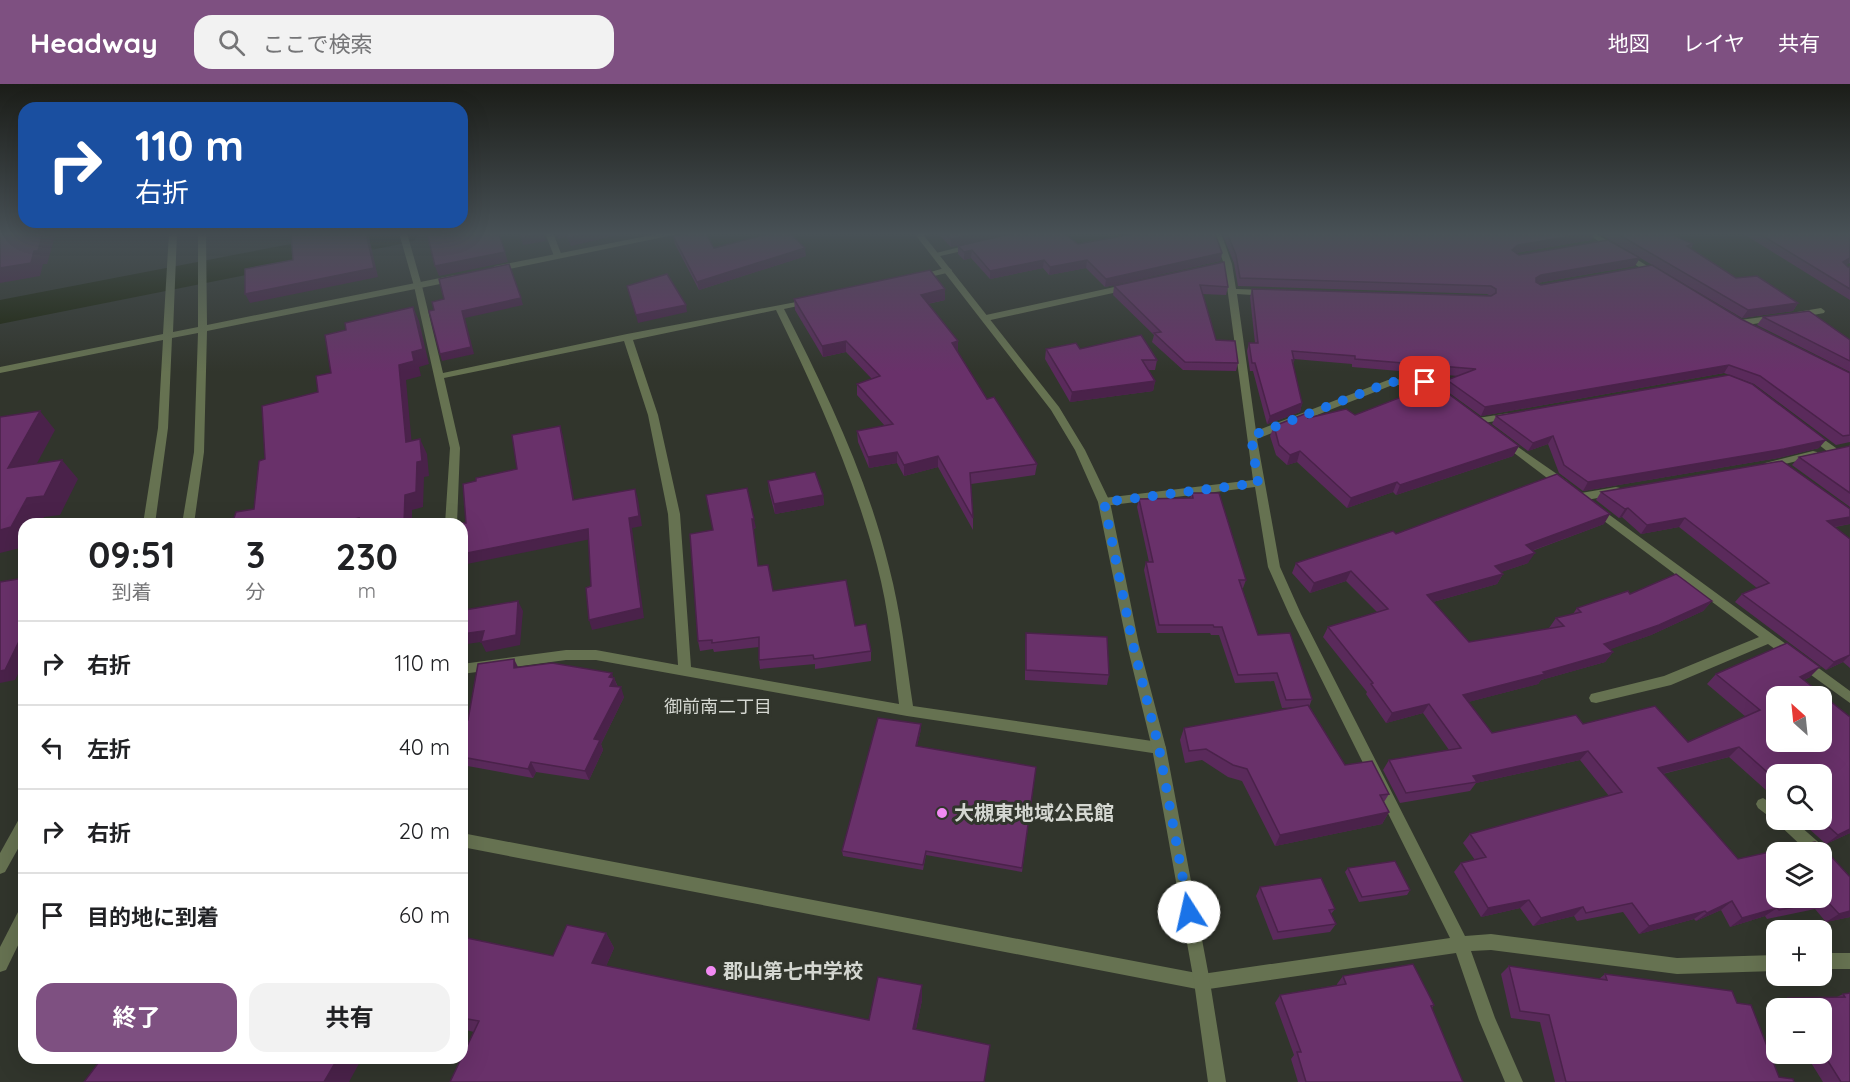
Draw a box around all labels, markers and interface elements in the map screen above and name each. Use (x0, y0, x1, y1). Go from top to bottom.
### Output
search box (194, 15, 614, 69)
text: Headway (30, 25, 158, 60)
icon: search (215, 26, 248, 59)
text: ここで検索 (263, 30, 373, 58)
text: 地図 (1608, 30, 1650, 56)
text: レイヤ (1683, 30, 1745, 56)
text: 共有 (1778, 30, 1820, 56)
text: 110 m (135, 119, 244, 172)
icon: right (36, 126, 114, 204)
text: 右折 (135, 175, 189, 209)
pin (1399, 356, 1450, 407)
icon: arrive (1408, 365, 1441, 398)
text: 09:51 (88, 532, 175, 577)
text: 3 (246, 532, 265, 577)
text: 230 (336, 534, 398, 579)
text: m (358, 578, 376, 603)
text: 到着 (112, 579, 152, 604)
text: 分 (246, 579, 266, 604)
icon: right (36, 647, 69, 680)
text: 110 m (395, 649, 450, 677)
text: 右折 (87, 651, 131, 679)
north arrow (1766, 686, 1832, 752)
map controls (1766, 686, 1832, 1064)
district label: 御前南二丁目 (664, 695, 772, 718)
icon: left (36, 731, 69, 764)
text: 40 m (399, 733, 450, 761)
text: 左折 (87, 735, 131, 763)
button: search (1766, 764, 1832, 830)
place label: 大槻東地域公民館 (954, 800, 1114, 825)
marker: 大槻東地域公民館 (935, 806, 949, 820)
icon: right (36, 815, 69, 848)
text: 20 m (399, 817, 450, 845)
text: 右折 (87, 819, 131, 847)
button: layers (1766, 842, 1832, 908)
position arrow (1157, 880, 1221, 944)
icon: arrive (36, 899, 69, 932)
text: 60 m (399, 901, 450, 929)
text: 目的地に到着 (87, 903, 219, 931)
button: + (1766, 920, 1832, 986)
place label: 郡山第七中学校 (723, 958, 863, 983)
marker: 郡山第七中学校 (704, 964, 718, 978)
button: 終了 (36, 983, 237, 1052)
button: 共有 (249, 983, 450, 1052)
button: − (1766, 998, 1832, 1064)

